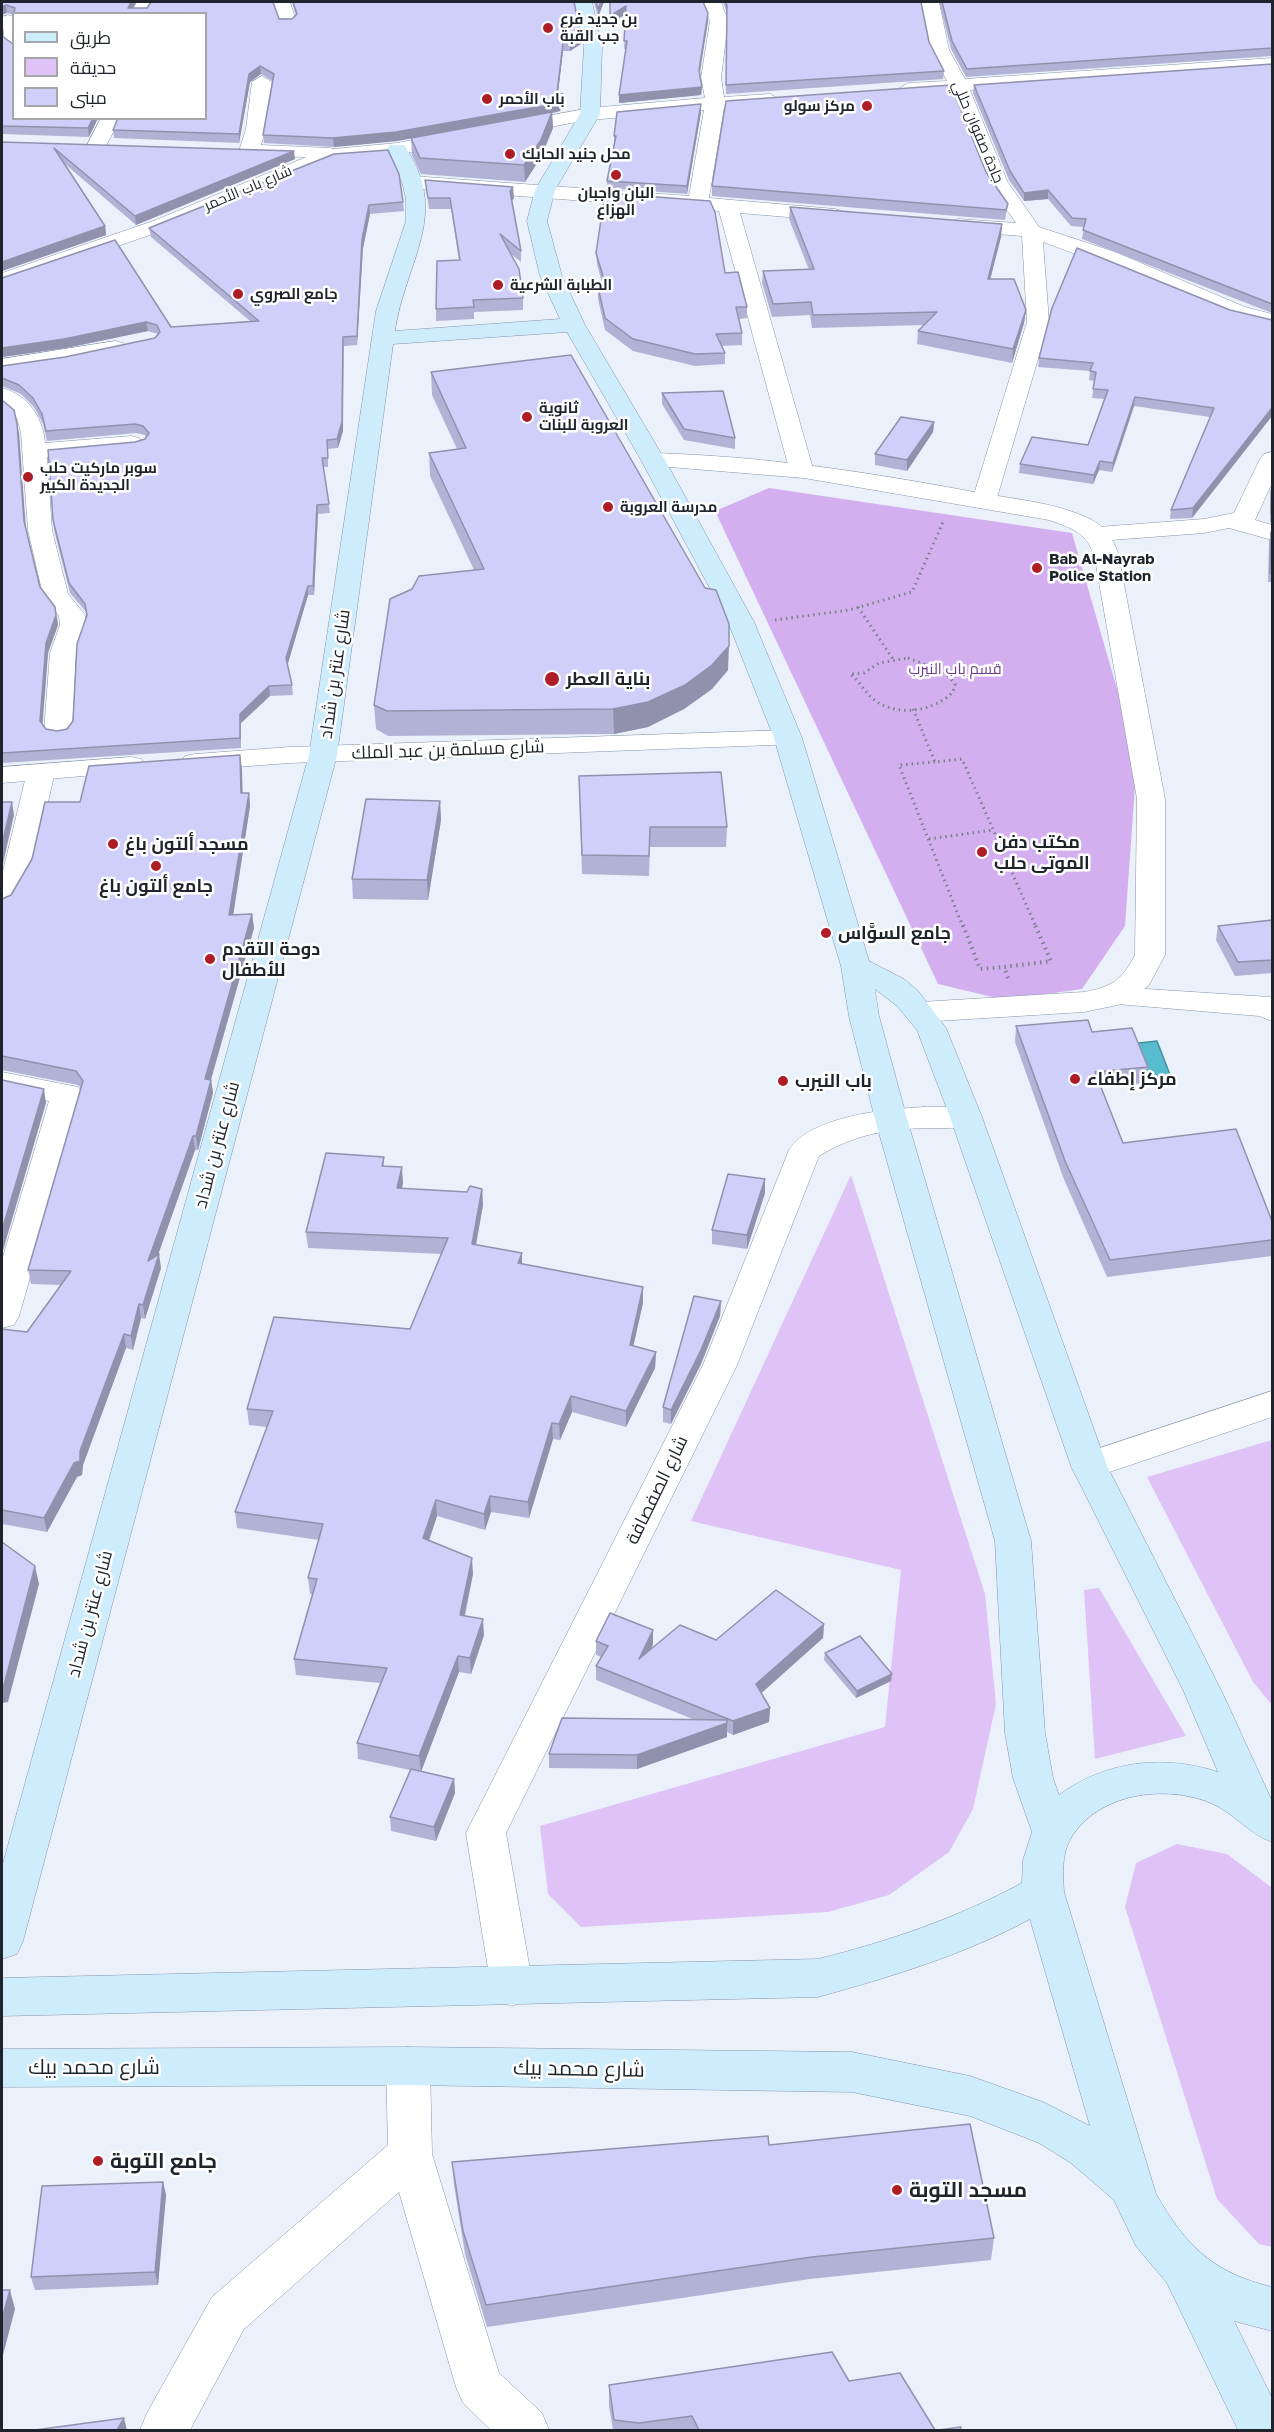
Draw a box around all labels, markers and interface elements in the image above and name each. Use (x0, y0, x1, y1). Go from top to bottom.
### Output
place label: بن جديد فرع جب القبة (560, 10, 637, 45)
legend (12, 12, 207, 120)
marker: بن جديد فرع جب القبة (541, 21, 555, 35)
text: طريق (70, 26, 111, 48)
text: حديقة (70, 56, 116, 78)
street label: جادة صفوان حللي (948, 78, 1008, 186)
text: مبنى (70, 86, 107, 108)
place label: باب الأحمر (499, 90, 565, 108)
marker: باب الأحمر (480, 92, 494, 106)
place label: مركز سولو (784, 97, 855, 115)
marker: مركز سولو (860, 99, 874, 113)
place label: محل جنيد الحايك (522, 145, 631, 163)
marker: محل جنيد الحايك (503, 147, 517, 161)
street label: شارع باب الأحمر (201, 161, 295, 215)
marker: البان واجبان الهزاع (609, 168, 623, 182)
place label: البان واجبان الهزاع (578, 184, 654, 219)
place label: الطبابة الشرعية (510, 276, 612, 294)
marker: الطبابة الشرعية (491, 278, 505, 292)
place label: جامع الصروي (250, 285, 338, 303)
marker: جامع الصروي (231, 287, 245, 301)
place label: ثانوية العروبة للبنات (539, 399, 628, 434)
marker: ثانوية العروبة للبنات (520, 410, 534, 424)
place label: سوبر ماركيت حلب الجديدة الكبير (40, 459, 157, 494)
marker: سوبر ماركيت حلب الجديدة الكبير (21, 470, 35, 484)
place label: مدرسة العروبة (620, 498, 717, 516)
marker: مدرسة العروبة (601, 500, 615, 514)
place label: Bab Al-Nayrab Police Station (1049, 550, 1154, 585)
marker: Bab Al-Nayrab Police Station (1030, 561, 1044, 575)
street label: شارع عنتر بن شداد (315, 608, 355, 740)
park label: قسم باب النيرب (909, 660, 1001, 678)
place label: بناية العطر (566, 668, 650, 690)
marker: بناية العطر (543, 670, 561, 688)
street label: شارع مسلمة بن عبد الملك (351, 736, 545, 764)
place label: مكتب دفن الموتى حلب (994, 831, 1090, 874)
place label: مسجد ألتون باغ (125, 833, 249, 855)
marker: مسجد ألتون باغ (106, 837, 120, 851)
marker: مكتب دفن الموتى حلب (975, 845, 989, 859)
marker: جامع ألتون باغ (149, 859, 163, 873)
place label: جامع ألتون باغ (99, 875, 213, 897)
place label: جامع السوَّاس (838, 922, 951, 944)
marker: جامع السوَّاس (819, 926, 833, 940)
place label: دوحة التقدم للأطفال (222, 938, 320, 980)
marker: دوحة التقدم للأطفال (203, 952, 217, 966)
place label: مركز إطفاء (1087, 1068, 1177, 1090)
place label: باب النيرب (795, 1070, 872, 1092)
marker: مركز إطفاء (1068, 1072, 1082, 1086)
marker: باب النيرب (776, 1074, 790, 1088)
street label: شارع عنتر بن شداد (190, 1079, 244, 1211)
street label: شارع الصفصافة (621, 1432, 693, 1548)
street label: شارع عنتر بن شداد (63, 1548, 117, 1680)
street label: شارع محمد بيك (28, 2054, 160, 2080)
street label: شارع محمد بيك (513, 2055, 645, 2083)
place label: جامع التوبة (110, 2148, 217, 2174)
marker: جامع التوبة (91, 2154, 105, 2168)
place label: مسجد التوبة (909, 2177, 1027, 2203)
marker: مسجد التوبة (890, 2183, 904, 2197)

